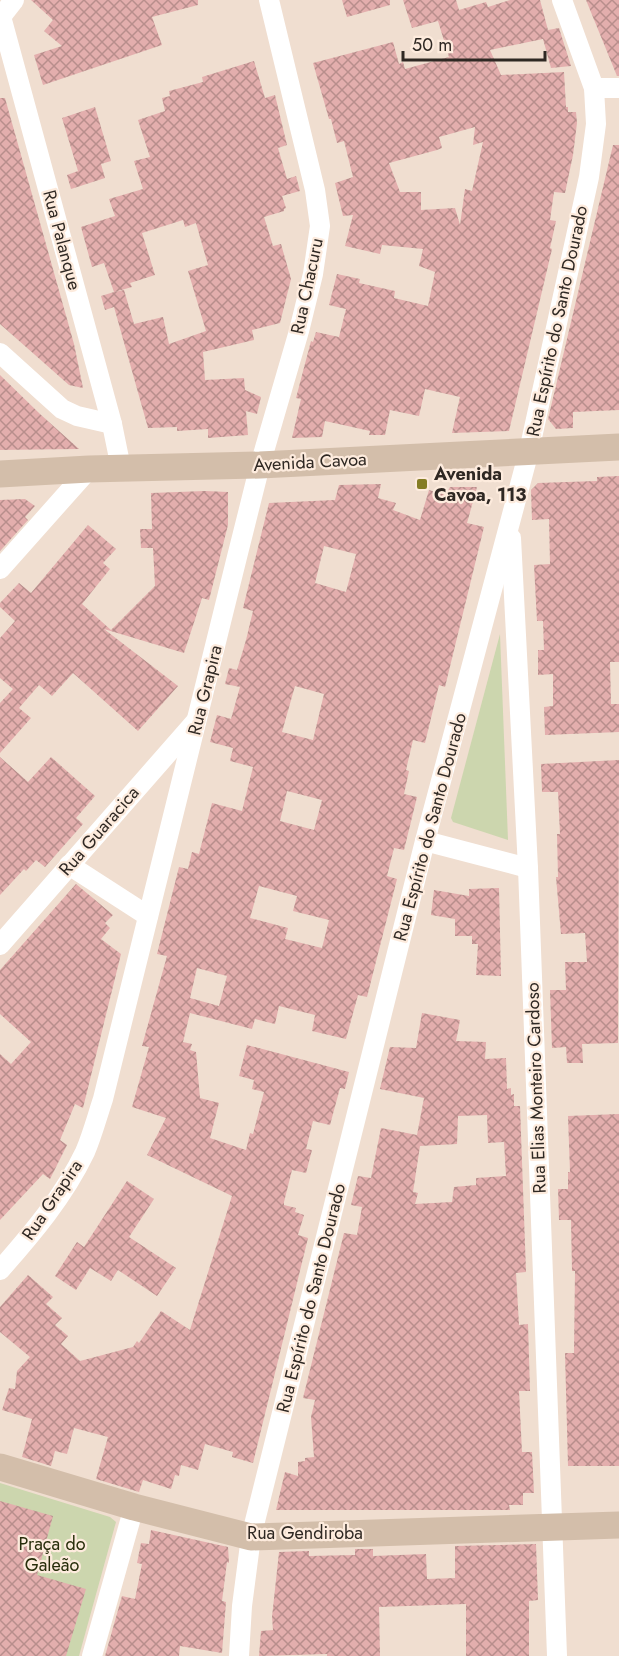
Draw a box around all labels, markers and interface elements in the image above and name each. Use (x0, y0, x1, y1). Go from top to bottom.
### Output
scale bar (403, 24, 546, 62)
text: 50 m (412, 32, 452, 58)
street label: Rua Palanque (36, 187, 88, 293)
street label: Rua Espírito do Santo Dourado (520, 203, 594, 439)
street label: Rua Chacuru (284, 236, 330, 336)
street label: Avenida Cavoa (253, 446, 367, 478)
place label: Avenida Cavoa, 113 (433, 461, 527, 508)
marker: Avenida Cavoa, 113 (415, 477, 429, 491)
street label: Rua Grapira (181, 642, 229, 738)
street label: Rua Espírito do Santo Dourado (387, 710, 473, 944)
street label: Rua Guaracica (53, 781, 145, 881)
street label: Rua Elias Monteiro Cardoso (519, 982, 553, 1194)
street label: Rua Grapira (15, 1155, 89, 1245)
street label: Rua Espírito do Santo Dourado (270, 1180, 352, 1415)
street label: Rua Gendiroba (247, 1520, 363, 1546)
park label: Praça do Galeão (18, 1531, 86, 1578)

